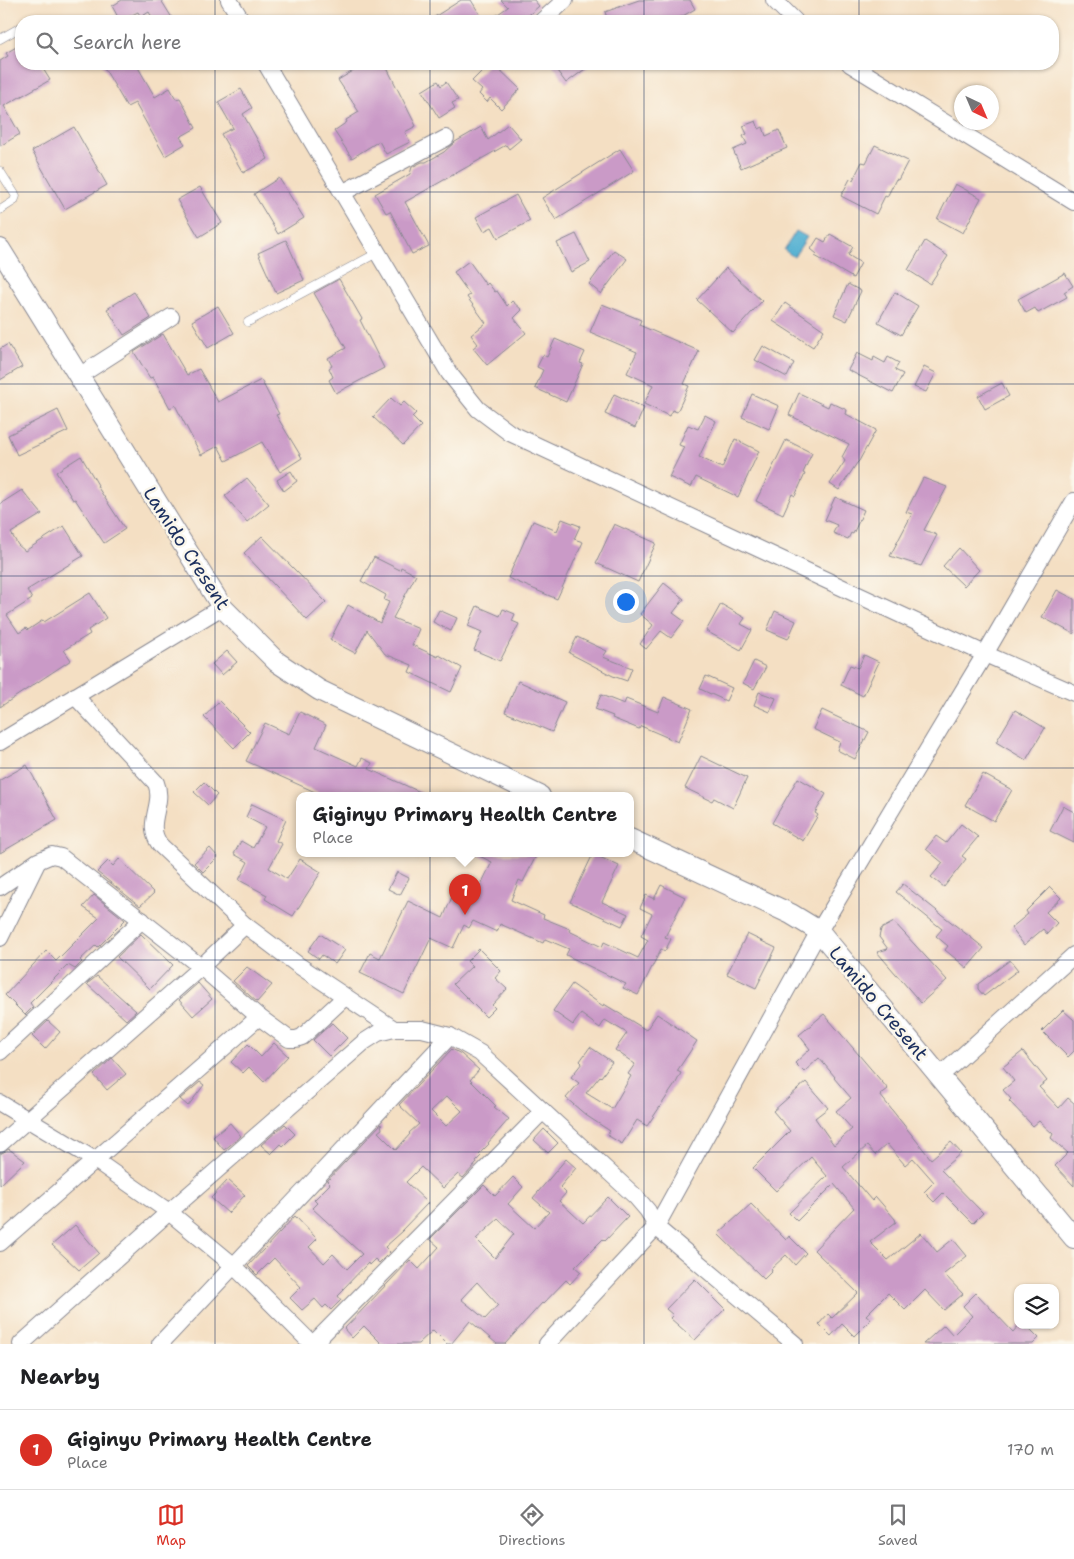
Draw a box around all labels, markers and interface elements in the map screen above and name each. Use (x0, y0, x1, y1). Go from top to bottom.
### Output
search box (15, 15, 1059, 70)
icon: search (33, 29, 61, 57)
text: Search here (73, 30, 182, 55)
north arrow (954, 85, 999, 130)
street label: Lamido Cresent (137, 482, 236, 615)
your location (613, 589, 639, 615)
popup (296, 792, 634, 857)
text: Giginyu Primary Health Centre (313, 802, 617, 827)
text: Place (313, 827, 353, 848)
pin: 1 (449, 874, 481, 915)
street label: Lamido Cresent (823, 941, 934, 1066)
map controls (1014, 1284, 1059, 1329)
button: layers (1014, 1284, 1059, 1329)
text: Nearby (20, 1363, 100, 1391)
text: Giginyu Primary Health Centre (67, 1427, 372, 1452)
text: 1 (32, 1439, 40, 1460)
text: 170 m (1007, 1439, 1054, 1460)
text: Place (67, 1452, 108, 1473)
tab: Map (156, 1501, 186, 1549)
tab: Directions (499, 1501, 566, 1549)
tab: Saved (878, 1501, 918, 1549)

